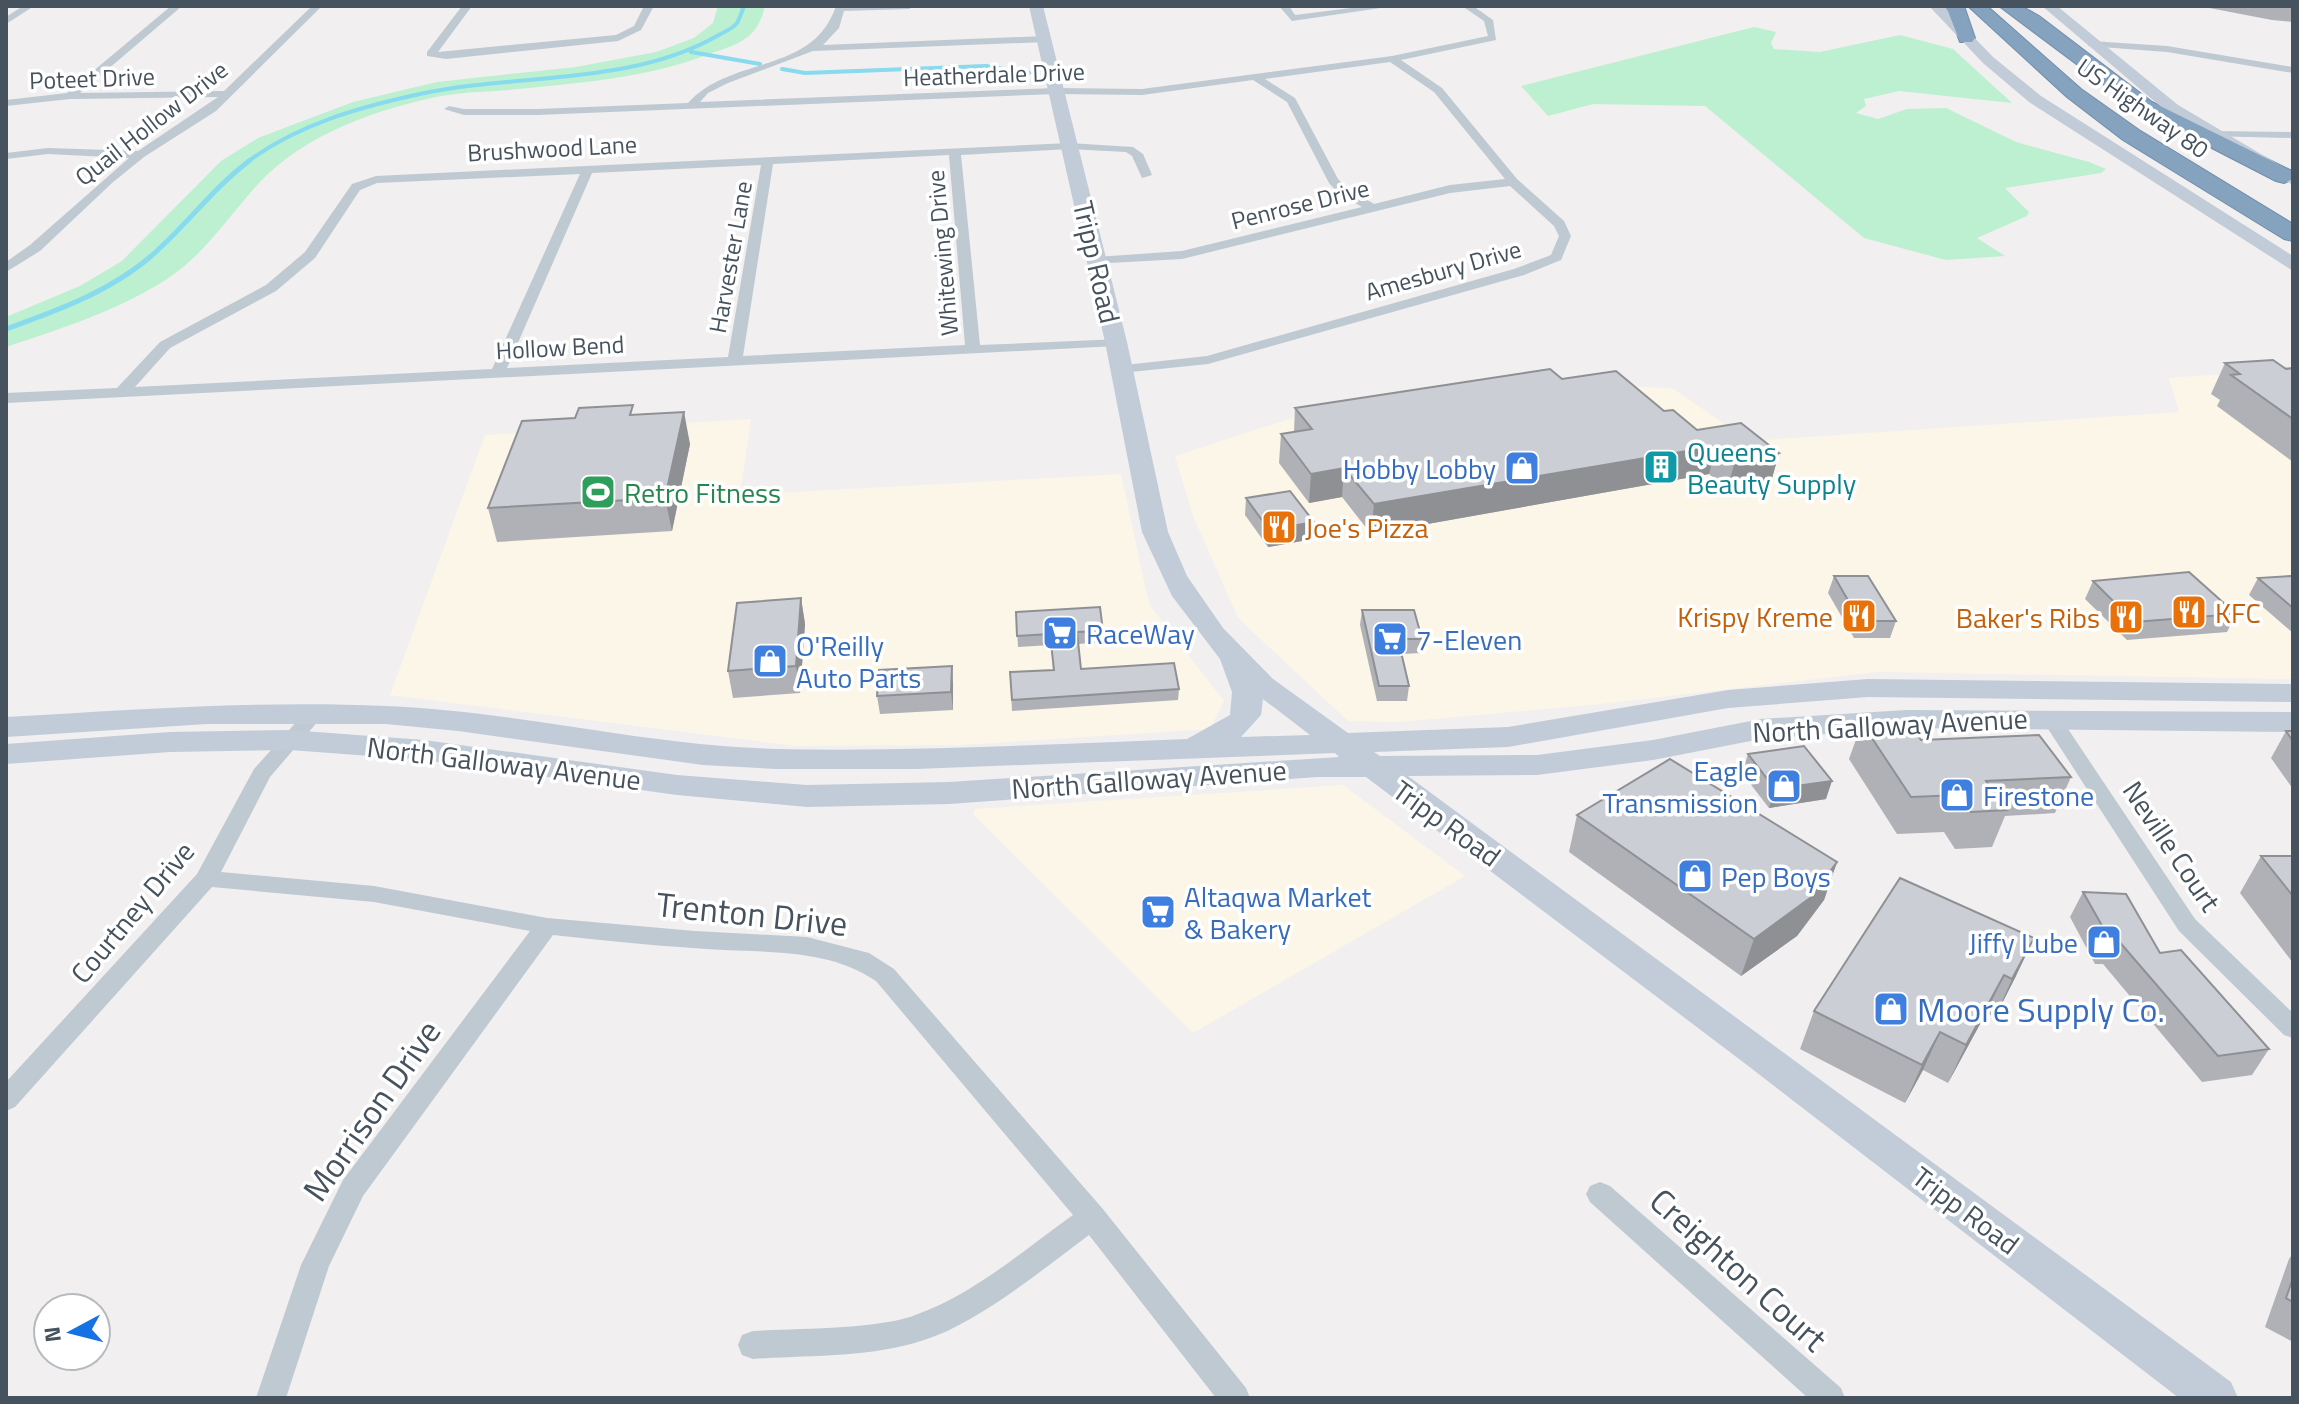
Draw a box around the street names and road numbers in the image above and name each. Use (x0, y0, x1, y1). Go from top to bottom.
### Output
street label: US Highway 80 (2070, 49, 2216, 167)
street label: Quail Hollow Drive (67, 52, 235, 194)
street label: Heatherdale Drive (903, 53, 1085, 95)
street label: Poteet Drive (29, 58, 155, 98)
street label: Brushwood Lane (466, 126, 638, 170)
street label: Whitewing Drive (917, 169, 967, 337)
street label: Penrose Drive (1227, 169, 1373, 239)
street label: Harvester Lane (699, 178, 761, 336)
street label: Tripp Road (1062, 197, 1132, 327)
street label: Amesbury Drive (1361, 231, 1525, 309)
street label: Hollow Bend (495, 326, 625, 368)
street label: North Galloway Avenue (1751, 696, 2029, 754)
street label: North Galloway Avenue (365, 725, 643, 801)
street label: North Galloway Avenue (1010, 748, 1288, 810)
street label: Tripp Road (1384, 769, 1510, 877)
street label: Neville Court (2112, 772, 2232, 920)
street label: Courtney Drive (60, 832, 204, 992)
street label: Trenton Drive (654, 877, 850, 949)
street label: Morrison Drive (289, 1009, 453, 1211)
street label: Tripp Road (1903, 1155, 2029, 1265)
street label: Creighton Court (1639, 1175, 1839, 1363)

